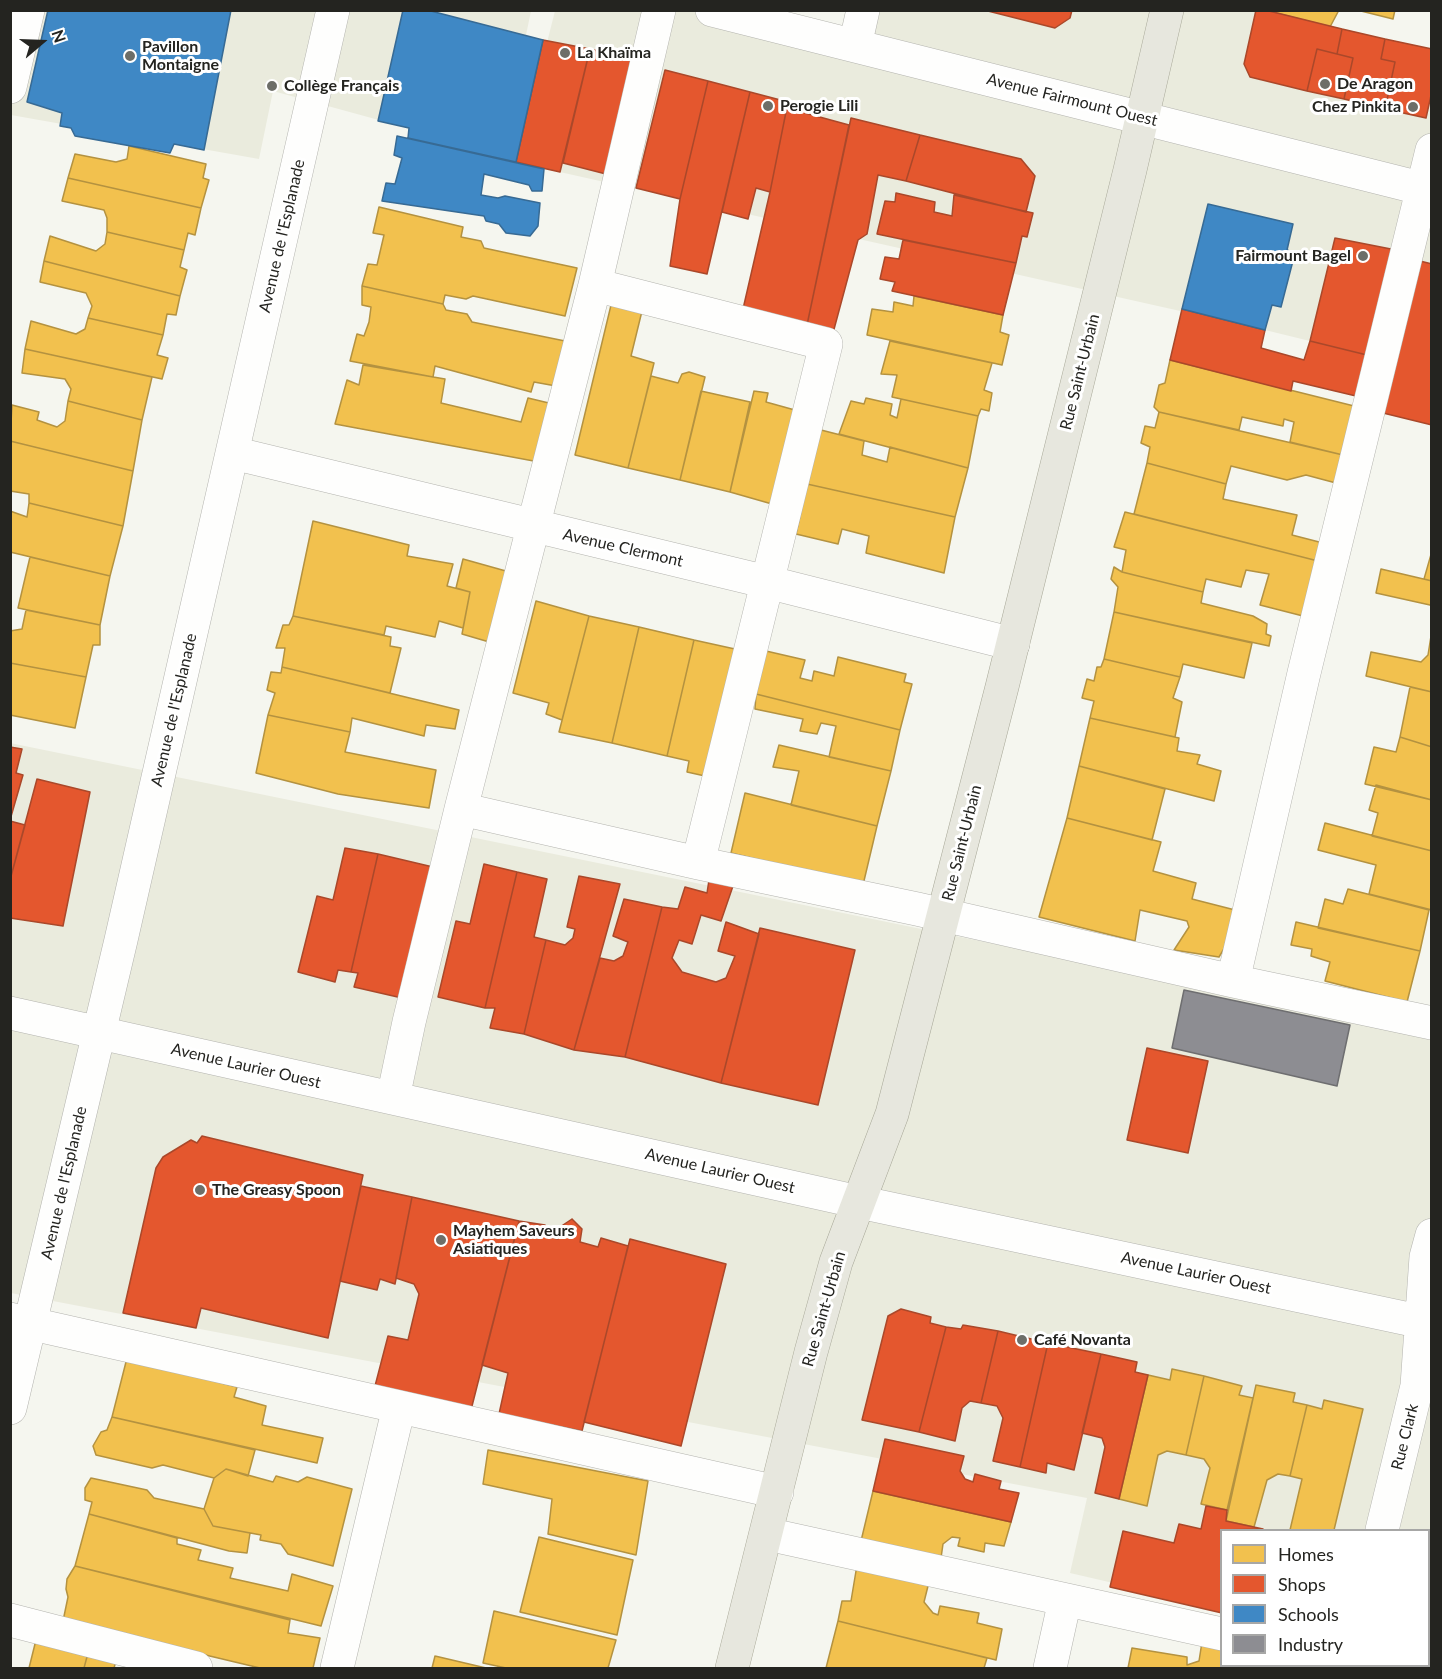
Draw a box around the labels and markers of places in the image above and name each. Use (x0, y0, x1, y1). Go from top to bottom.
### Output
place label: Pavillon Montaigne (142, 37, 219, 75)
place label: La Khaïma (577, 43, 651, 63)
marker: La Khaïma (558, 46, 572, 60)
marker: Pavillon Montaigne (123, 49, 137, 63)
place label: De Aragon (1337, 74, 1413, 94)
place label: Collège Français (284, 76, 399, 96)
marker: De Aragon (1318, 77, 1332, 91)
marker: Collège Français (265, 79, 279, 93)
place label: Perogie Lili (780, 96, 858, 116)
place label: Chez Pinkita (1312, 97, 1401, 117)
marker: Perogie Lili (761, 99, 775, 113)
marker: Chez Pinkita (1406, 100, 1420, 114)
place label: Fairmount Bagel (1235, 246, 1351, 266)
marker: Fairmount Bagel (1356, 249, 1370, 263)
place label: The Greasy Spoon (212, 1180, 341, 1200)
marker: The Greasy Spoon (193, 1183, 207, 1197)
place label: Mayhem Saveurs Asiatiques (453, 1221, 574, 1259)
marker: Mayhem Saveurs Asiatiques (434, 1233, 448, 1247)
place label: Café Novanta (1034, 1330, 1131, 1350)
marker: Café Novanta (1015, 1333, 1029, 1347)

